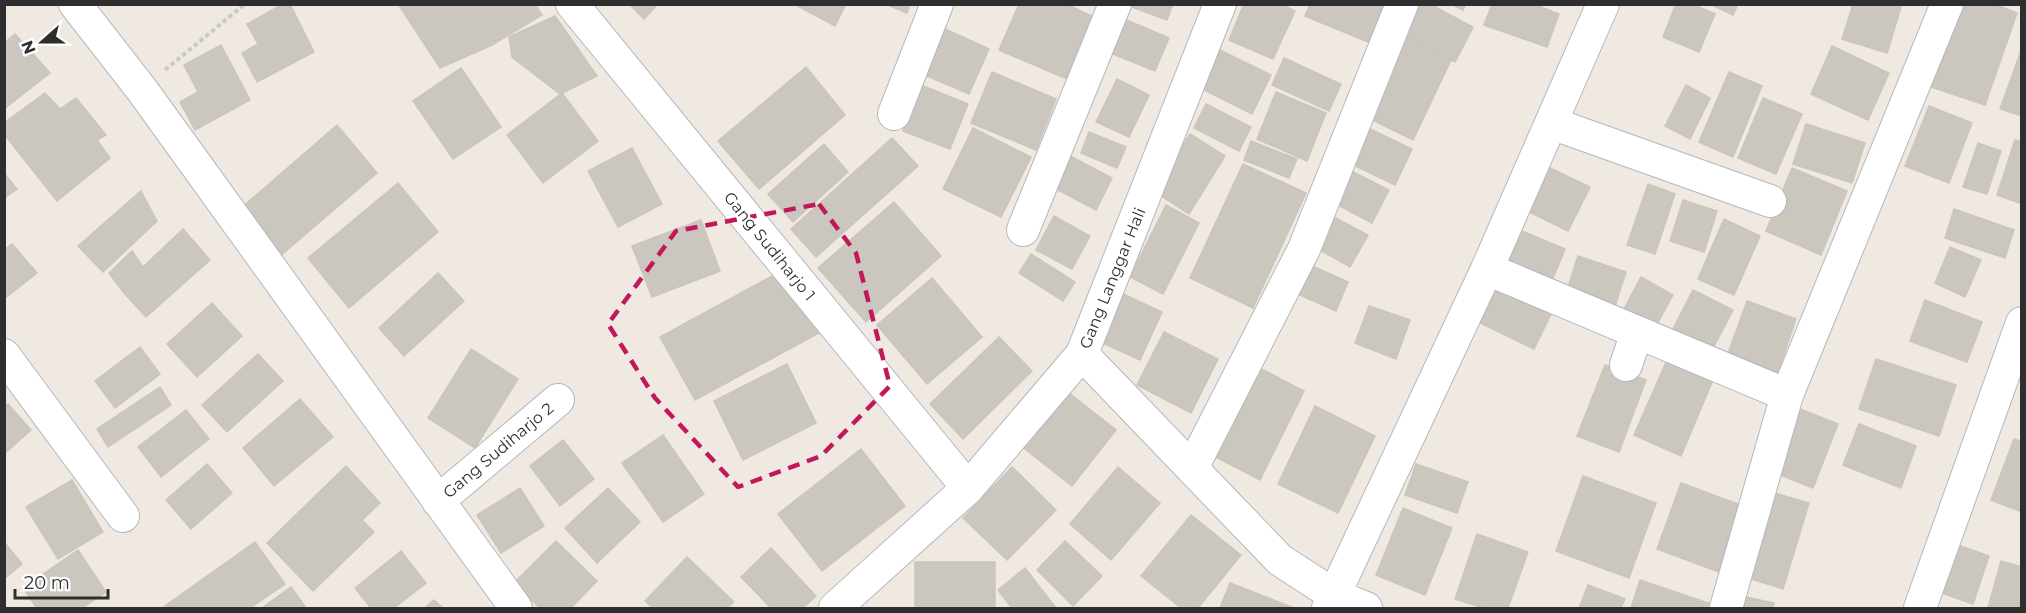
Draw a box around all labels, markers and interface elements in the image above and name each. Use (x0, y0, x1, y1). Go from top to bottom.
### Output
north arrow (12, 12, 72, 72)
text: N (17, 38, 40, 57)
street label: Gang Sudiharjo 1 (720, 188, 819, 305)
street label: Gang Langgar Hali (1075, 205, 1149, 352)
street label: Gang Sudiharjo 2 (439, 399, 557, 502)
scale bar (15, 562, 108, 600)
text: 20 m (24, 572, 70, 594)

